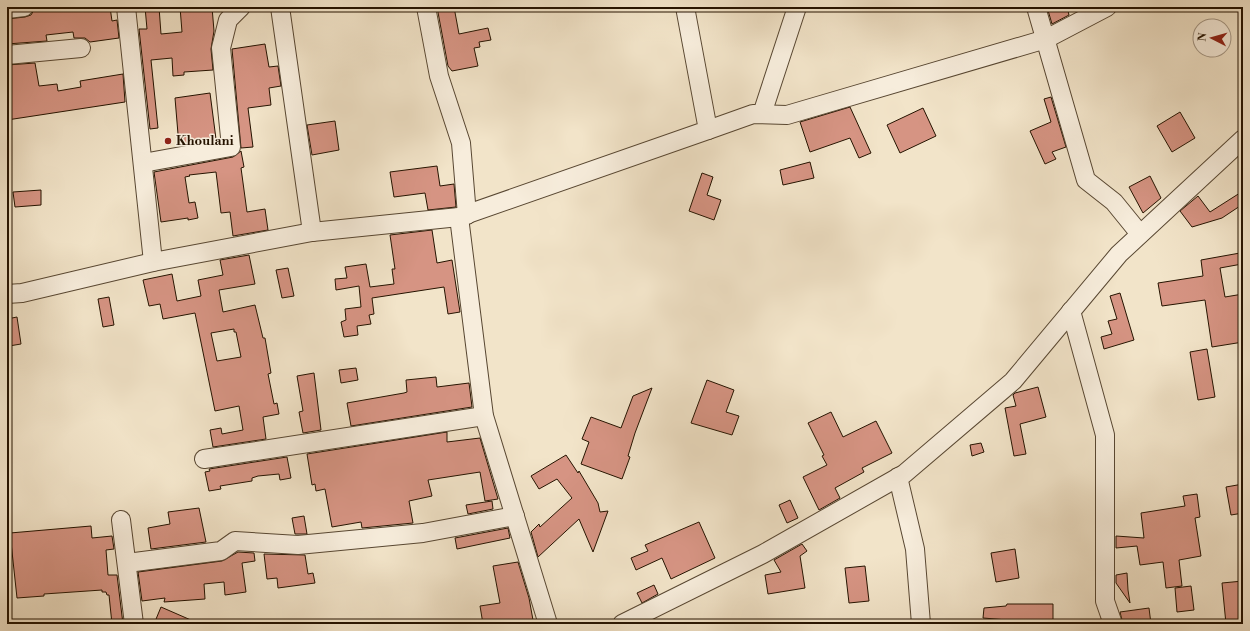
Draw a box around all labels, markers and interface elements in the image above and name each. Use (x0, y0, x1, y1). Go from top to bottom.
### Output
north arrow (1192, 18, 1232, 58)
text: N (1196, 32, 1210, 42)
place label: Khoulani (176, 133, 234, 149)
marker: Khoulani (163, 136, 173, 146)

